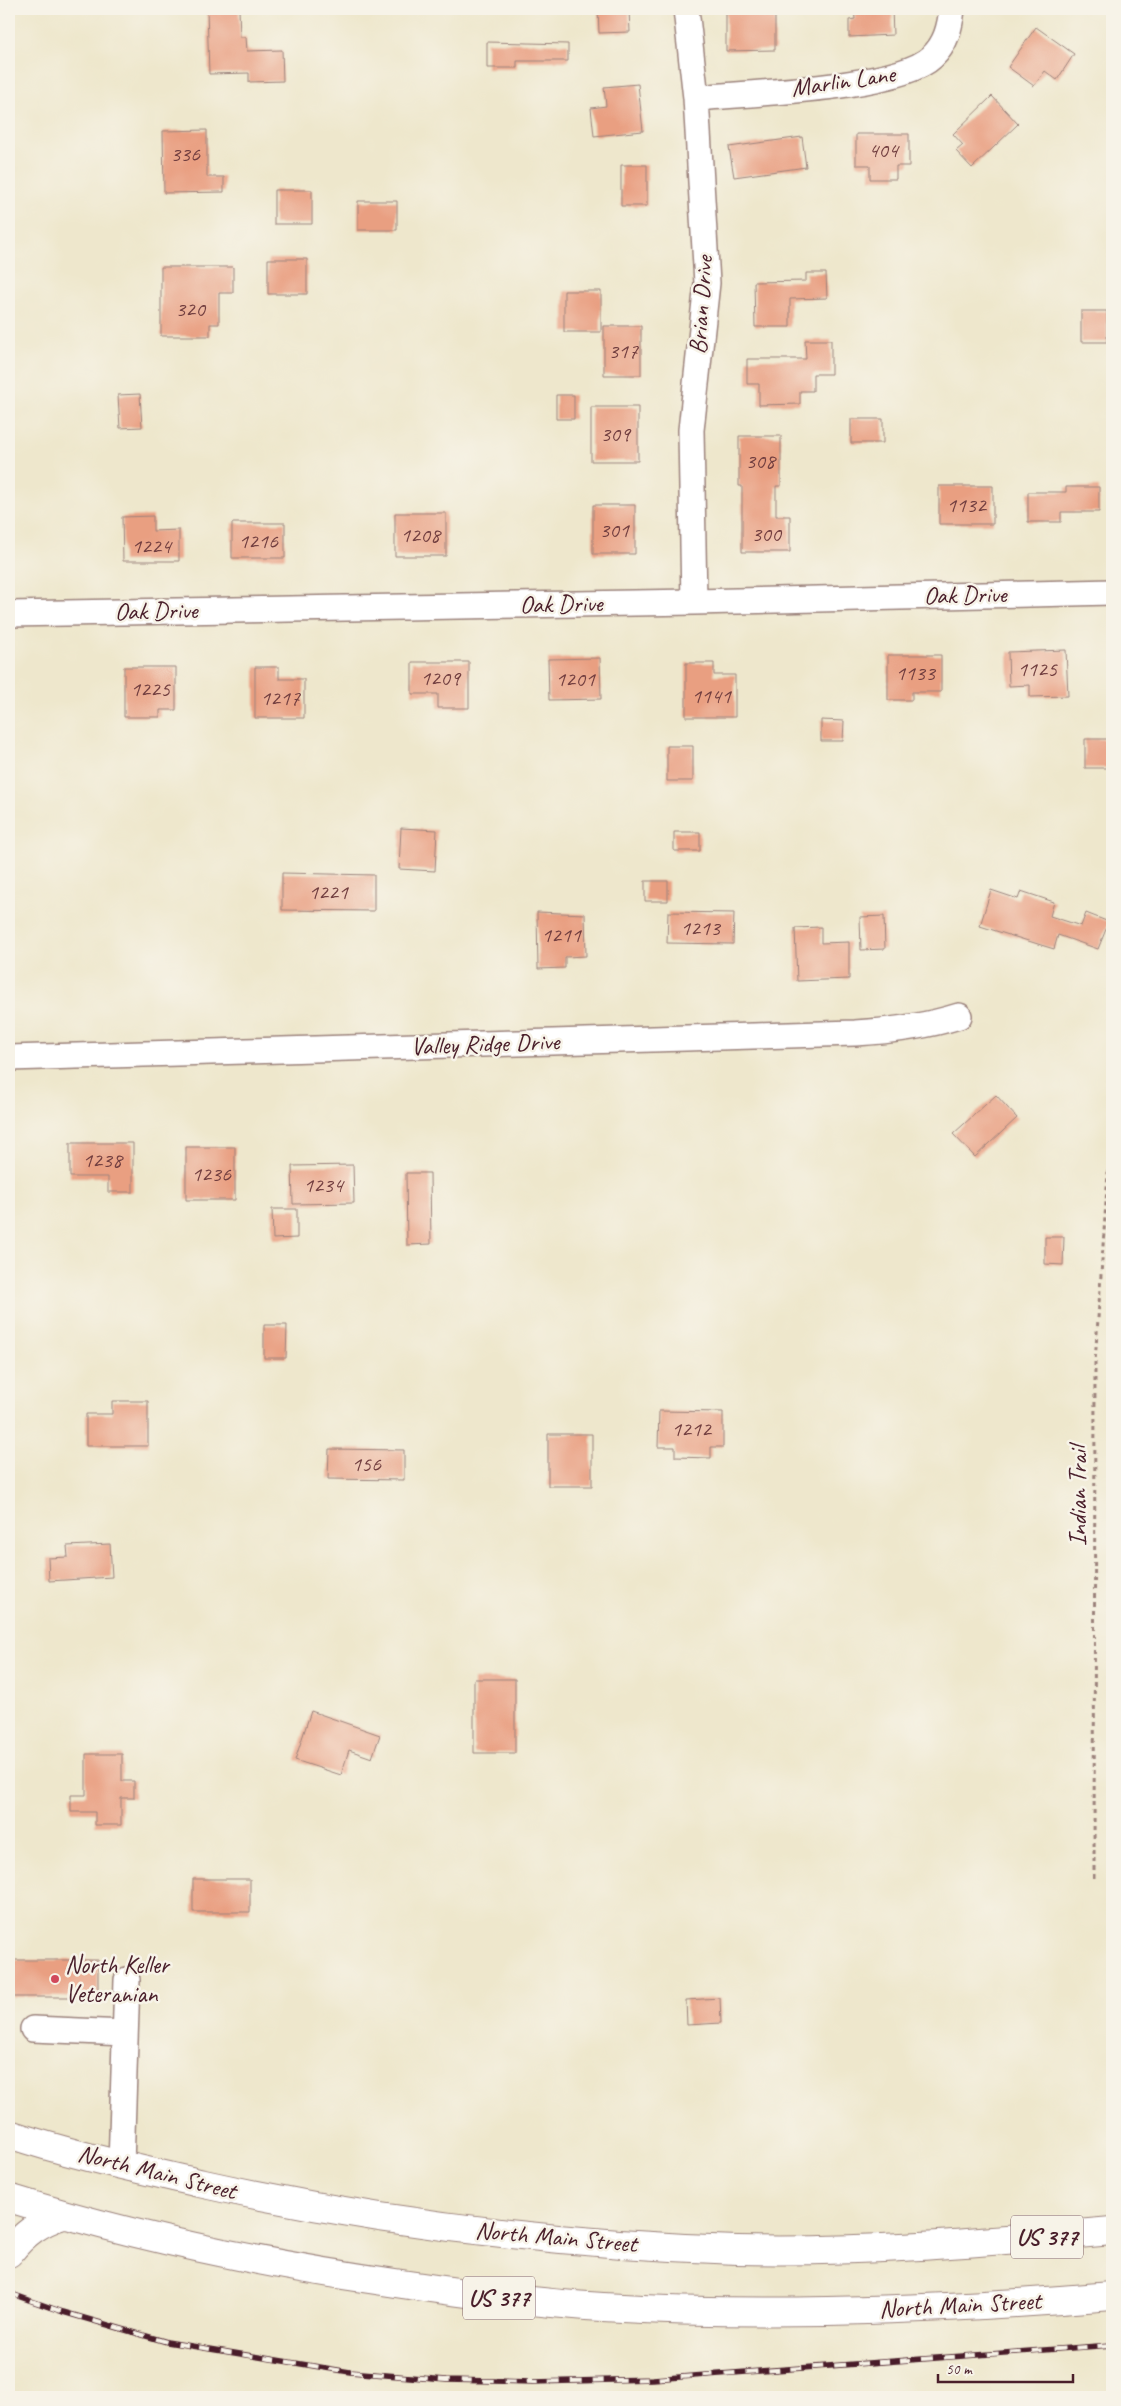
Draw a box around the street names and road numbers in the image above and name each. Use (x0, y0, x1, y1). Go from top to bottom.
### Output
street label: Marlin Lane (789, 58, 899, 104)
street label: Brian Drive (682, 253, 721, 355)
street label: Oak Drive (923, 578, 1009, 612)
street label: Oak Drive (519, 587, 605, 621)
street label: Oak Drive (114, 594, 200, 628)
street label: Valley Ridge Drive (410, 1025, 562, 1063)
street label: Indian Trail (1062, 1441, 1094, 1546)
street label: North Main Street (75, 2137, 242, 2208)
street label: North Main Street (474, 2214, 641, 2260)
road number: US 377 (1011, 2216, 1083, 2258)
road number: US 377 (463, 2276, 535, 2320)
street label: North Main Street (878, 2285, 1044, 2325)

